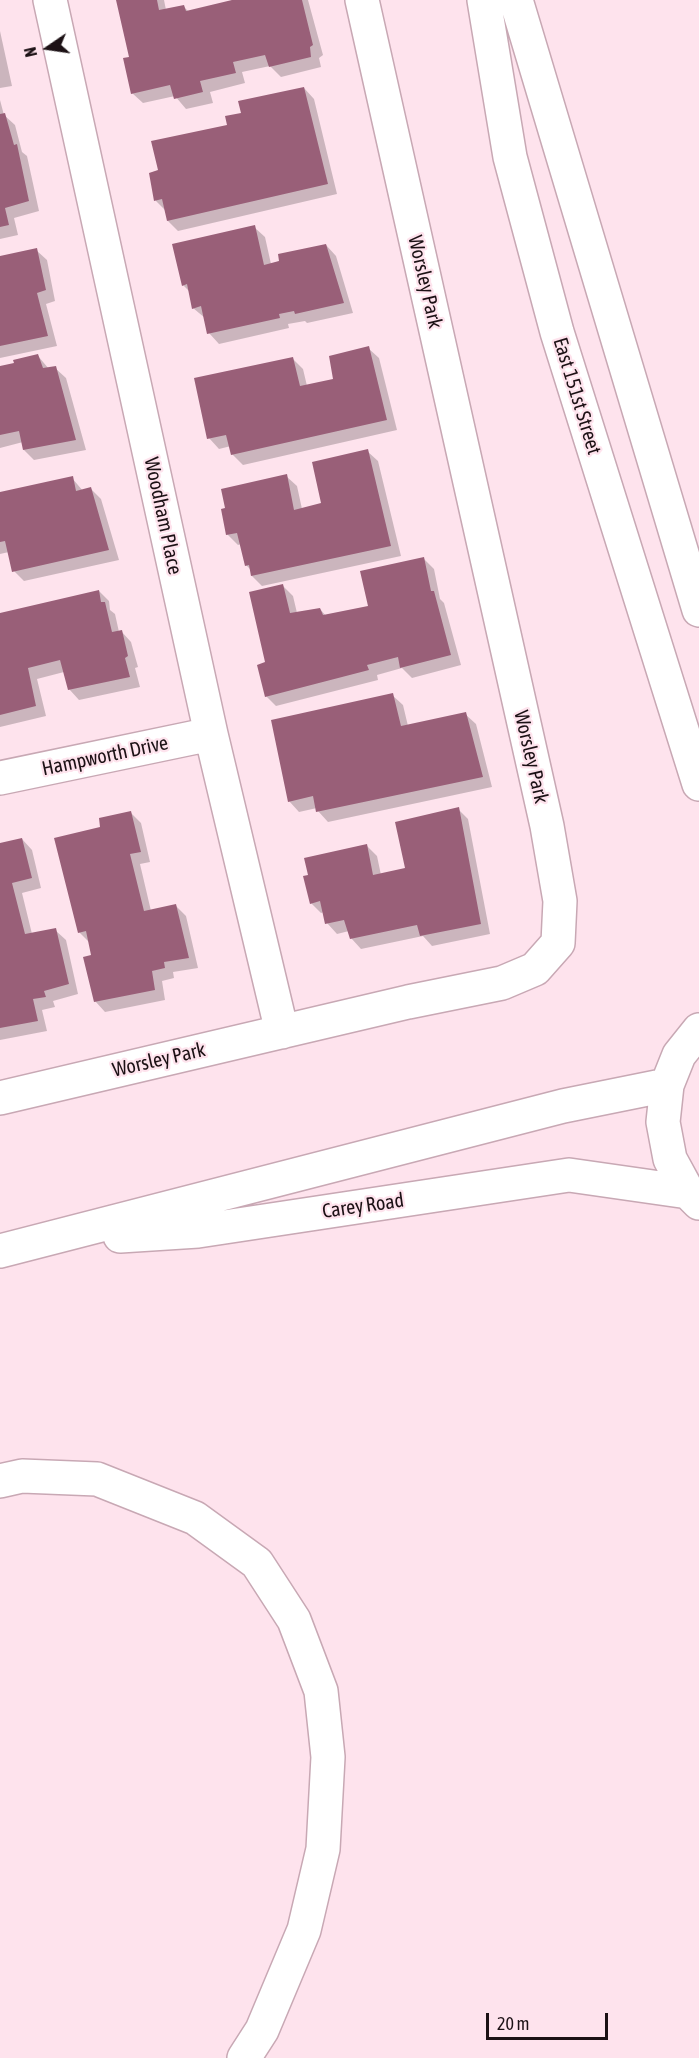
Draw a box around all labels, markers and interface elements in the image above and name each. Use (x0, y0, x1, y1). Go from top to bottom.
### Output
north arrow (18, 18, 78, 78)
text: N (21, 45, 40, 59)
street label: Worsley Park (403, 233, 447, 331)
street label: East 151st Street (548, 335, 606, 457)
street label: Woodham Place (139, 455, 187, 577)
street label: Worsley Park (509, 708, 553, 806)
street label: Hampworth Drive (40, 731, 170, 781)
street label: Worsley Park (110, 1038, 208, 1082)
street label: Carey Road (321, 1188, 405, 1224)
scale bar (489, 2001, 610, 2039)
text: 20 m (497, 2013, 529, 2034)

